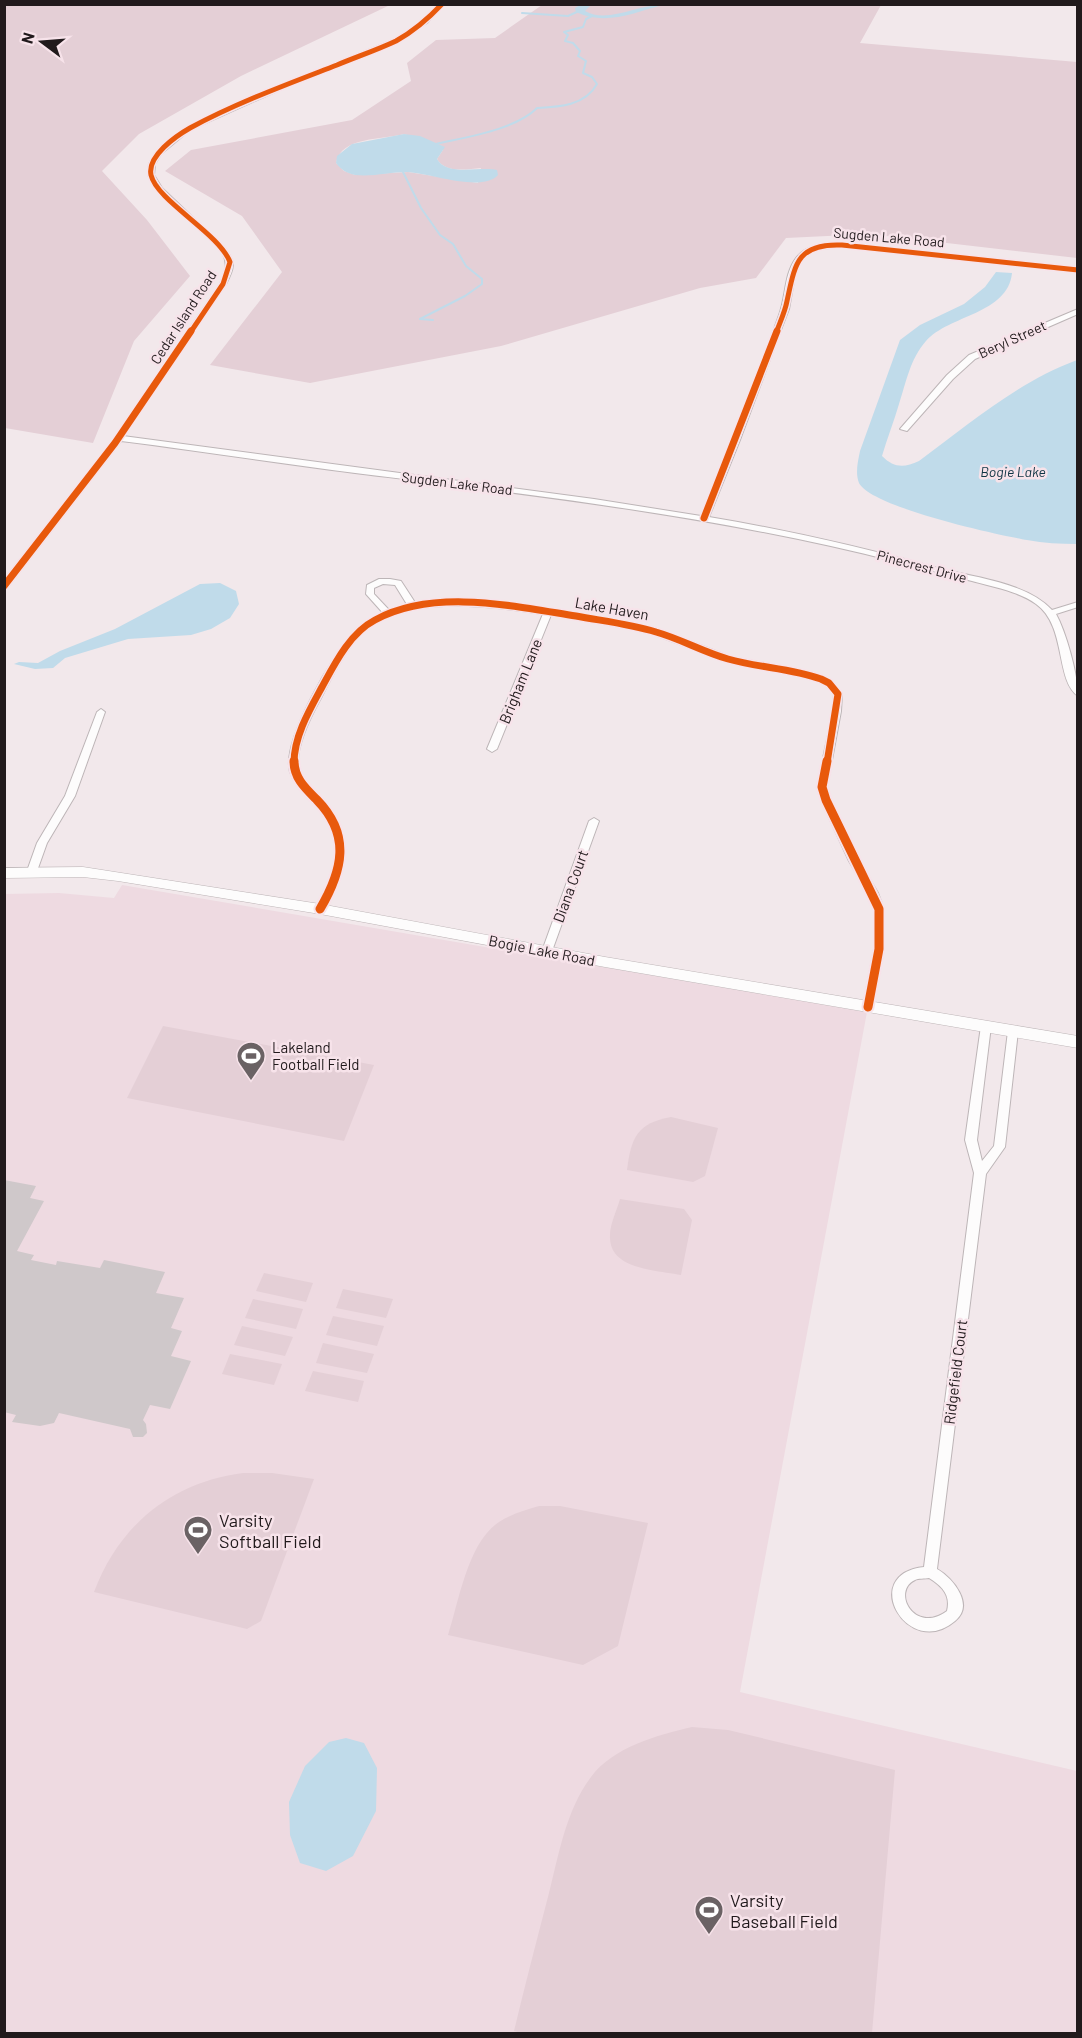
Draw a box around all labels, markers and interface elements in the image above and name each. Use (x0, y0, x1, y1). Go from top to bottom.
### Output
north arrow (12, 12, 72, 72)
text: N (17, 30, 38, 45)
street label: Sugden Lake Road (833, 224, 945, 250)
street label: Cedar Island Road (146, 267, 220, 367)
street label: Beryl Street (975, 317, 1049, 361)
water label: Bogie Lake (980, 463, 1046, 480)
street label: Sugden Lake Road (401, 468, 513, 498)
street label: Pinecrest Drive (875, 546, 969, 586)
street label: Lake Haven (574, 593, 650, 623)
street label: Brigham Lane (495, 636, 545, 726)
street label: Diana Court (549, 847, 591, 925)
street label: Bogie Lake Road (487, 931, 597, 969)
place label: Lakeland Football Field (272, 1038, 359, 1073)
sports icon: Lakeland Football Field (235, 1040, 267, 1082)
street label: Ridgefield Court (940, 1319, 970, 1425)
place label: Varsity Softball Field (219, 1509, 321, 1552)
sports icon: Varsity Softball Field (182, 1514, 214, 1556)
place label: Varsity Baseball Field (730, 1889, 838, 1932)
sports icon: Varsity Baseball Field (693, 1894, 725, 1936)

